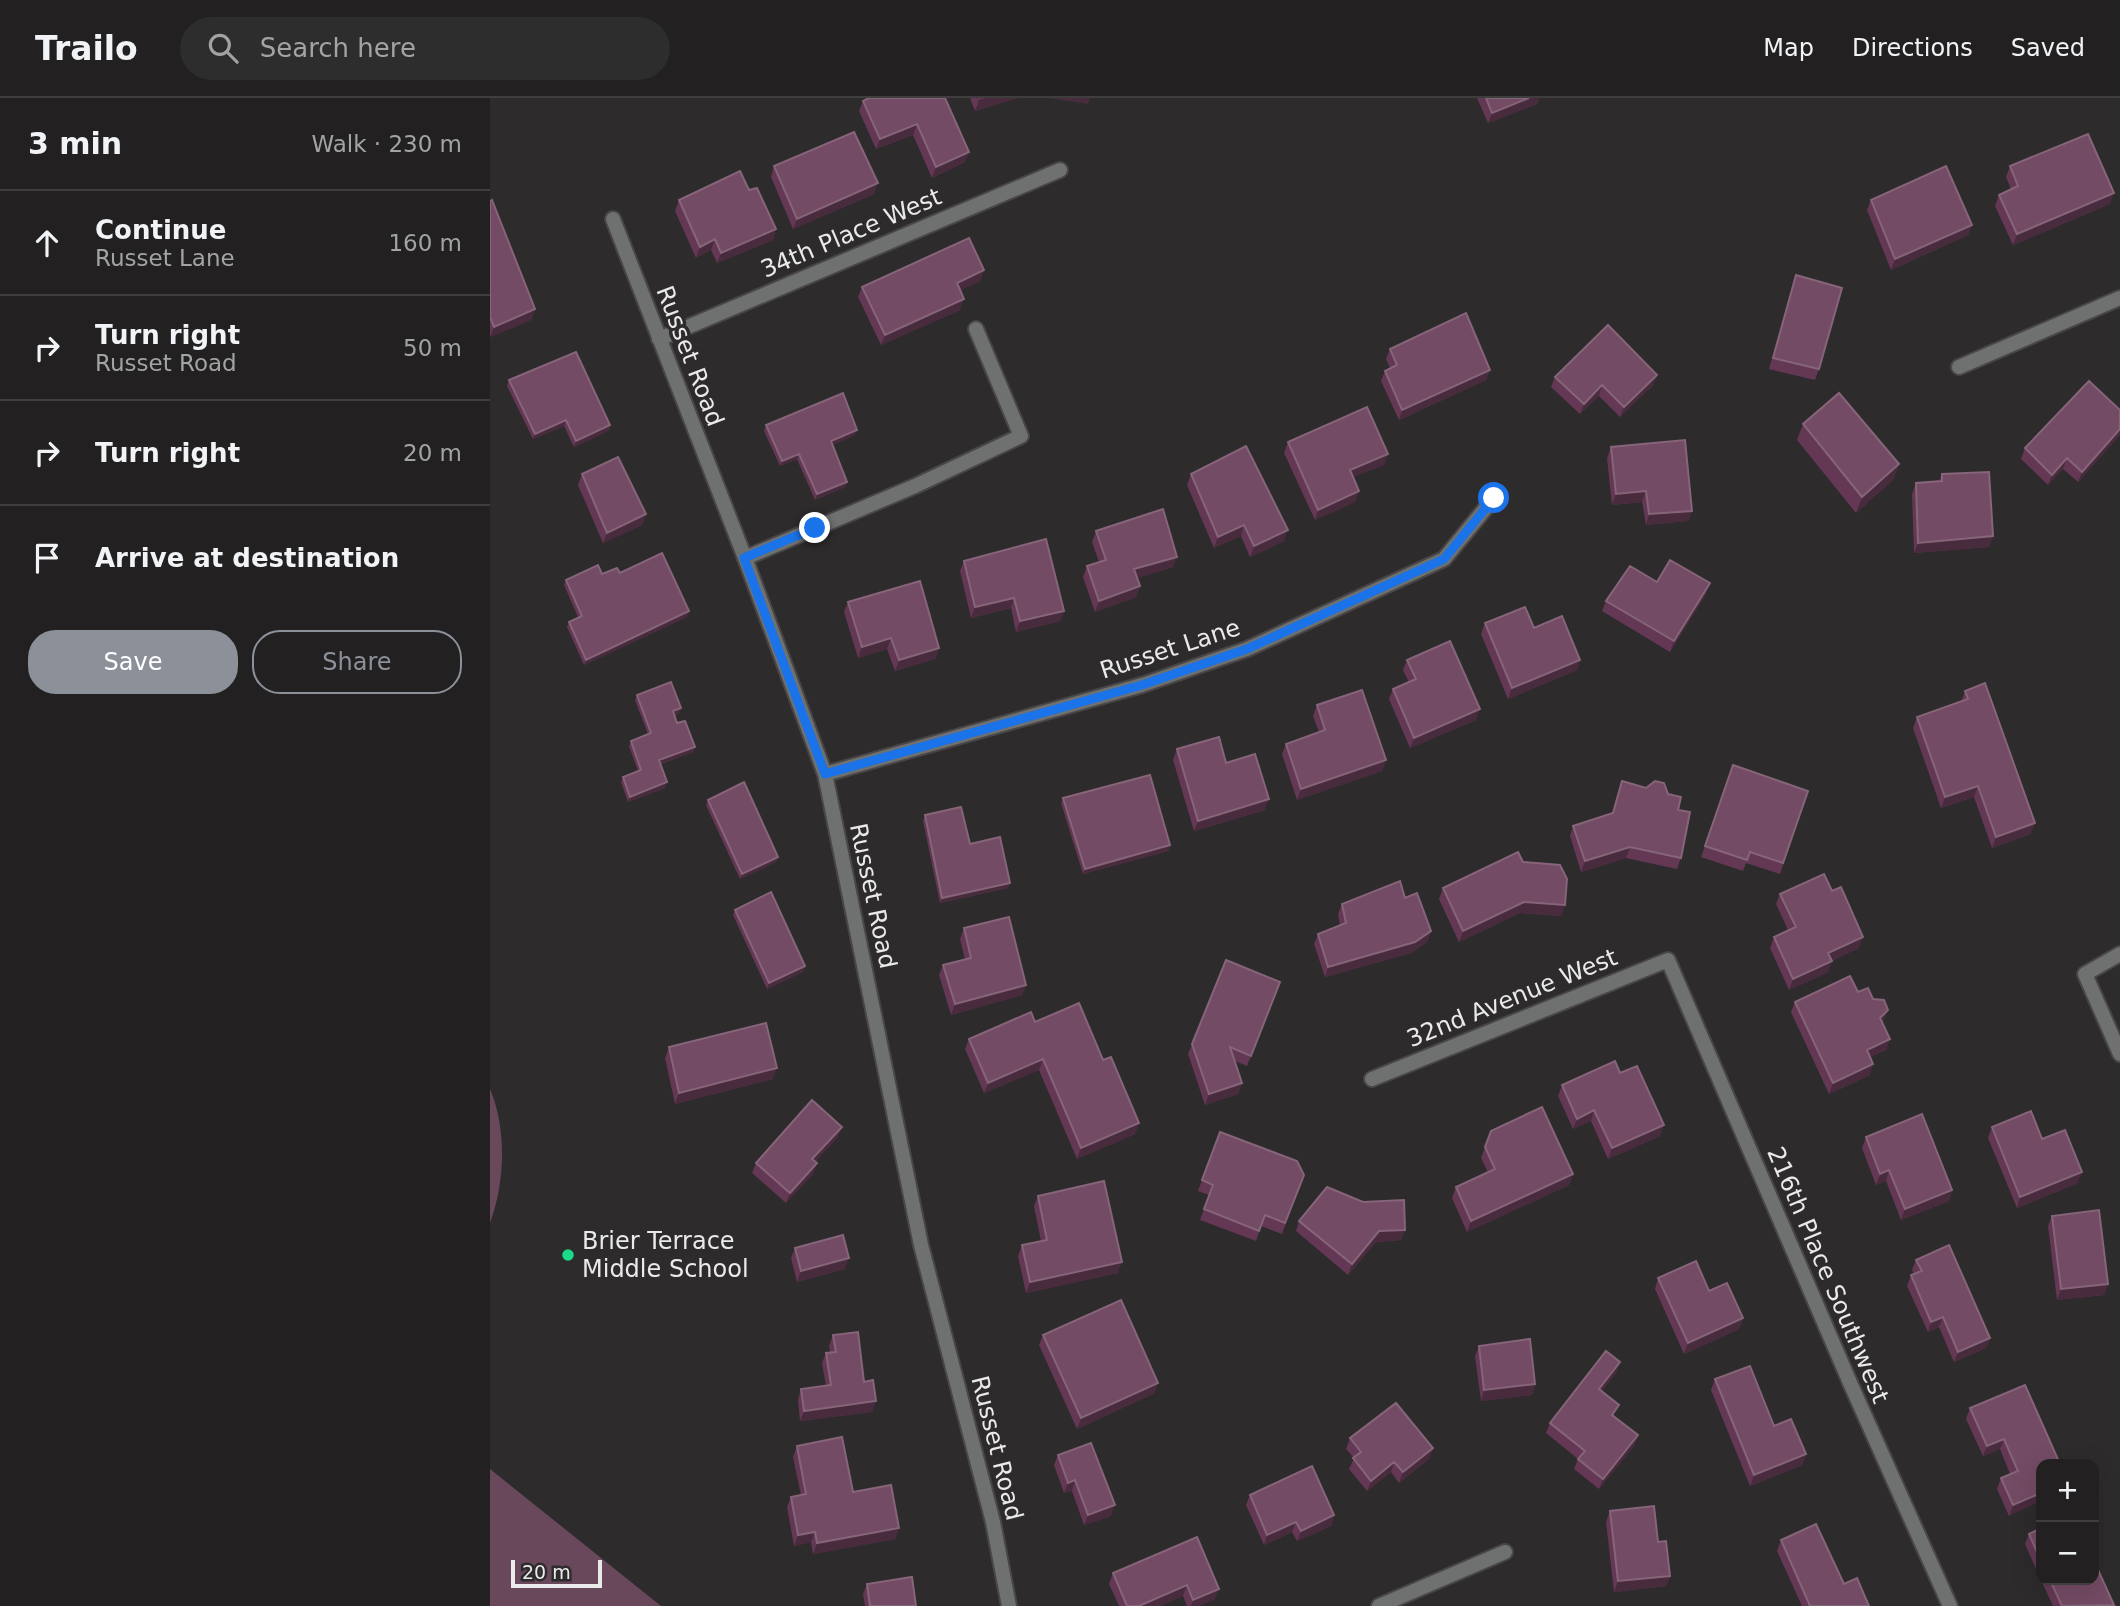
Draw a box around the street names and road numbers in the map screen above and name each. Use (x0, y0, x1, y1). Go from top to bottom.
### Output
street label: 34th Place West (757, 182, 945, 284)
street label: Russet Road (650, 282, 730, 430)
street label: Russet Lane (1096, 613, 1244, 685)
street label: Russet Road (844, 821, 902, 971)
street label: 32nd Avenue West (1403, 943, 1621, 1053)
street label: 216th Place Southwest (1761, 1143, 1895, 1407)
street label: Russet Road (966, 1373, 1028, 1523)

